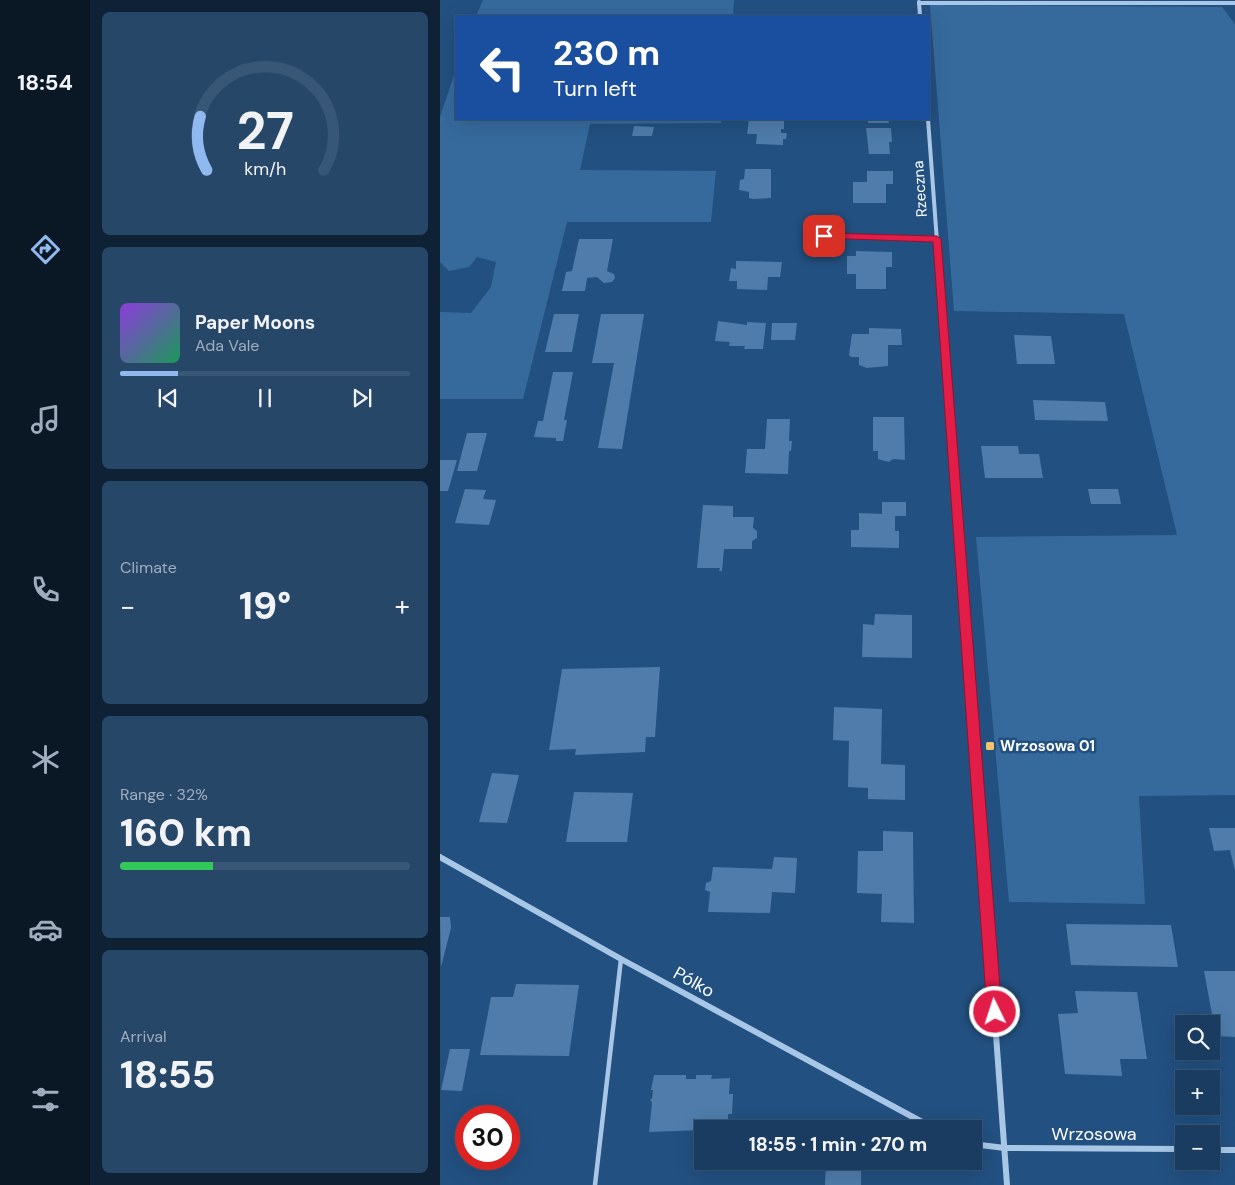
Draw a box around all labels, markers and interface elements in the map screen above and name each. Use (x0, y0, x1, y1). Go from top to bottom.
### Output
text: 230 m (553, 30, 660, 76)
icon: left (470, 35, 535, 100)
text: 18:54 (17, 68, 73, 97)
text: Turn left (553, 74, 637, 103)
text: 27 (236, 97, 294, 165)
text: km/h (244, 157, 286, 181)
street label: Rzeczna (908, 160, 932, 218)
pin (803, 215, 845, 257)
icon: arrive (810, 222, 838, 250)
icon: directions (28, 232, 63, 267)
text: Paper Moons (195, 310, 315, 335)
text: Ada Vale (195, 335, 259, 356)
icon: previous (154, 384, 182, 412)
icon: pause (251, 384, 279, 412)
icon: next (348, 384, 376, 412)
icon: music (28, 402, 63, 437)
text: Climate (120, 557, 177, 578)
icon: phone (28, 572, 63, 607)
text: 19° (239, 581, 291, 631)
text: − (120, 588, 135, 625)
text: + (395, 588, 410, 625)
place label: Wrzosowa 01 (1000, 736, 1095, 756)
marker: Wrzosowa 01 (984, 740, 996, 752)
icon: climate (28, 742, 63, 777)
text: Range · 32% (120, 784, 208, 805)
text: 160 km (120, 808, 252, 858)
icon: car (28, 912, 63, 947)
street label: Pólko (669, 961, 719, 1003)
position arrow (968, 985, 1020, 1037)
map controls (1175, 1015, 1220, 1170)
button: search (1175, 1015, 1220, 1060)
text: Arrival (120, 1026, 167, 1047)
text: 18:55 (120, 1050, 215, 1100)
button: + (1175, 1070, 1220, 1115)
icon: filters (28, 1082, 63, 1117)
speed limit sign: 30 (455, 1105, 520, 1170)
street label: Wrzosowa (1051, 1122, 1137, 1146)
button: − (1175, 1125, 1220, 1170)
text: 18:55 · 1 min · 270 m (749, 1132, 927, 1157)

